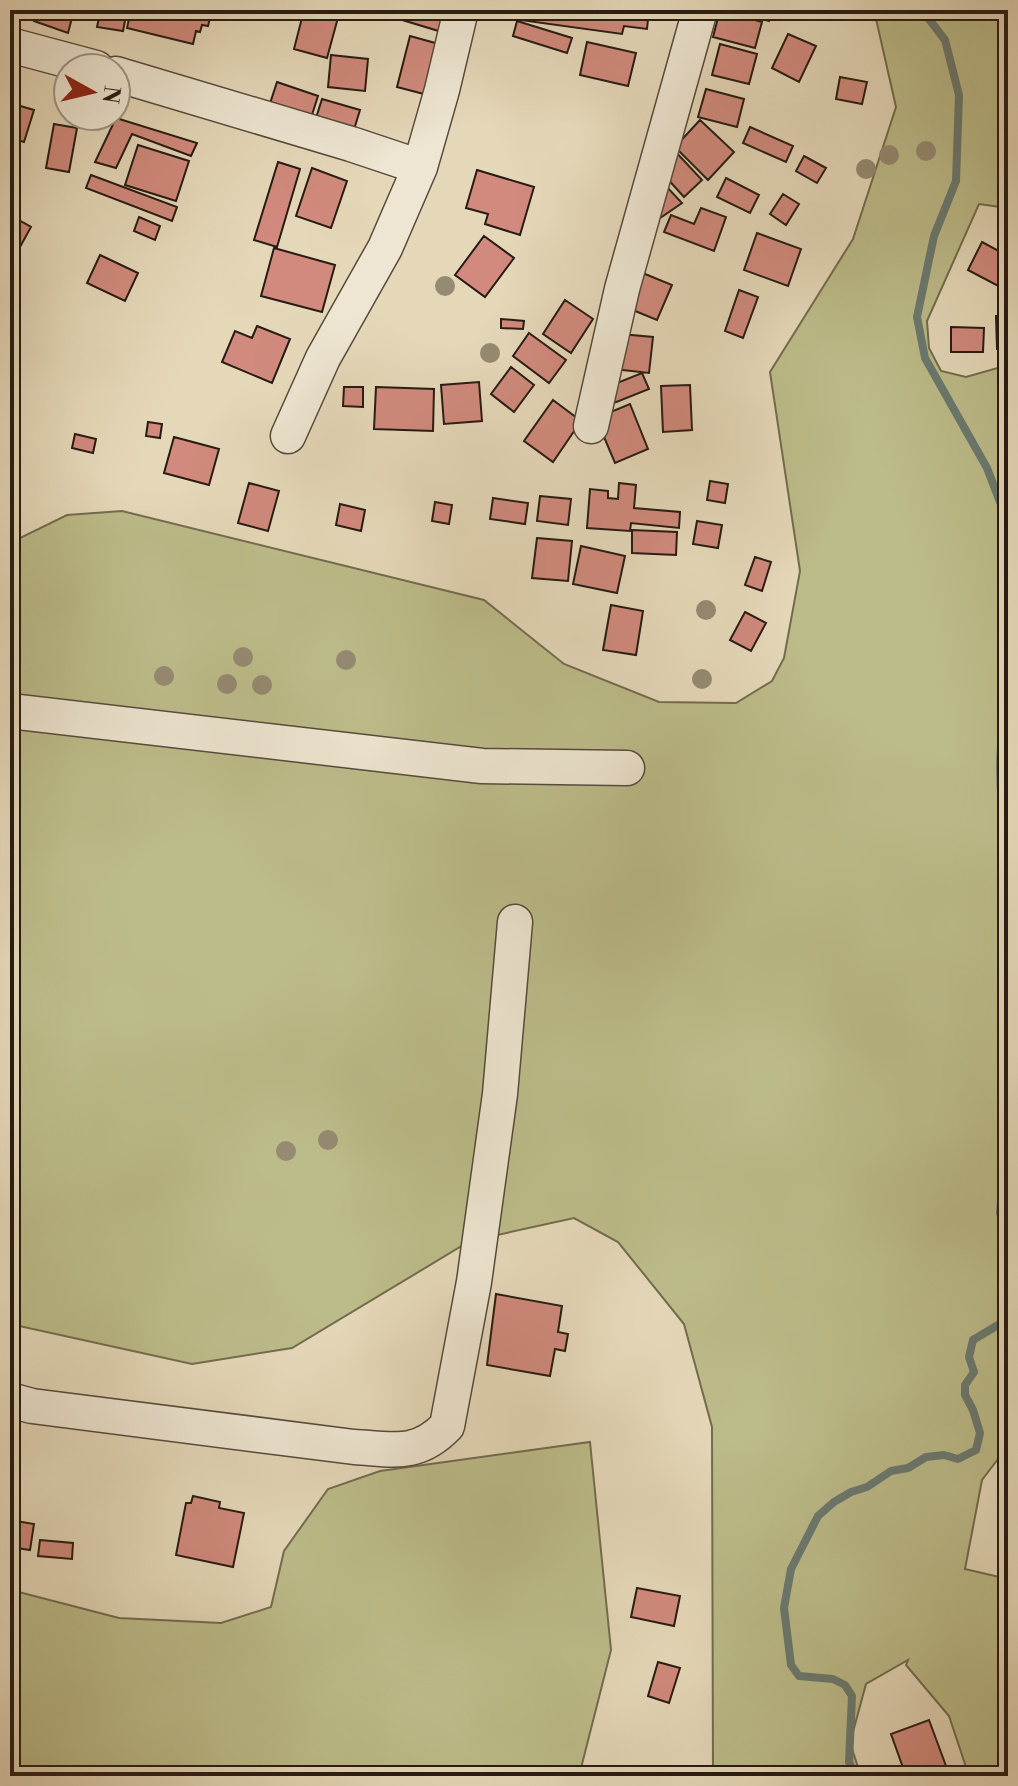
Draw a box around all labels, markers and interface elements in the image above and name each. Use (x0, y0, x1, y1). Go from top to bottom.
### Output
north arrow (52, 52, 132, 132)
text: N (96, 84, 125, 106)

